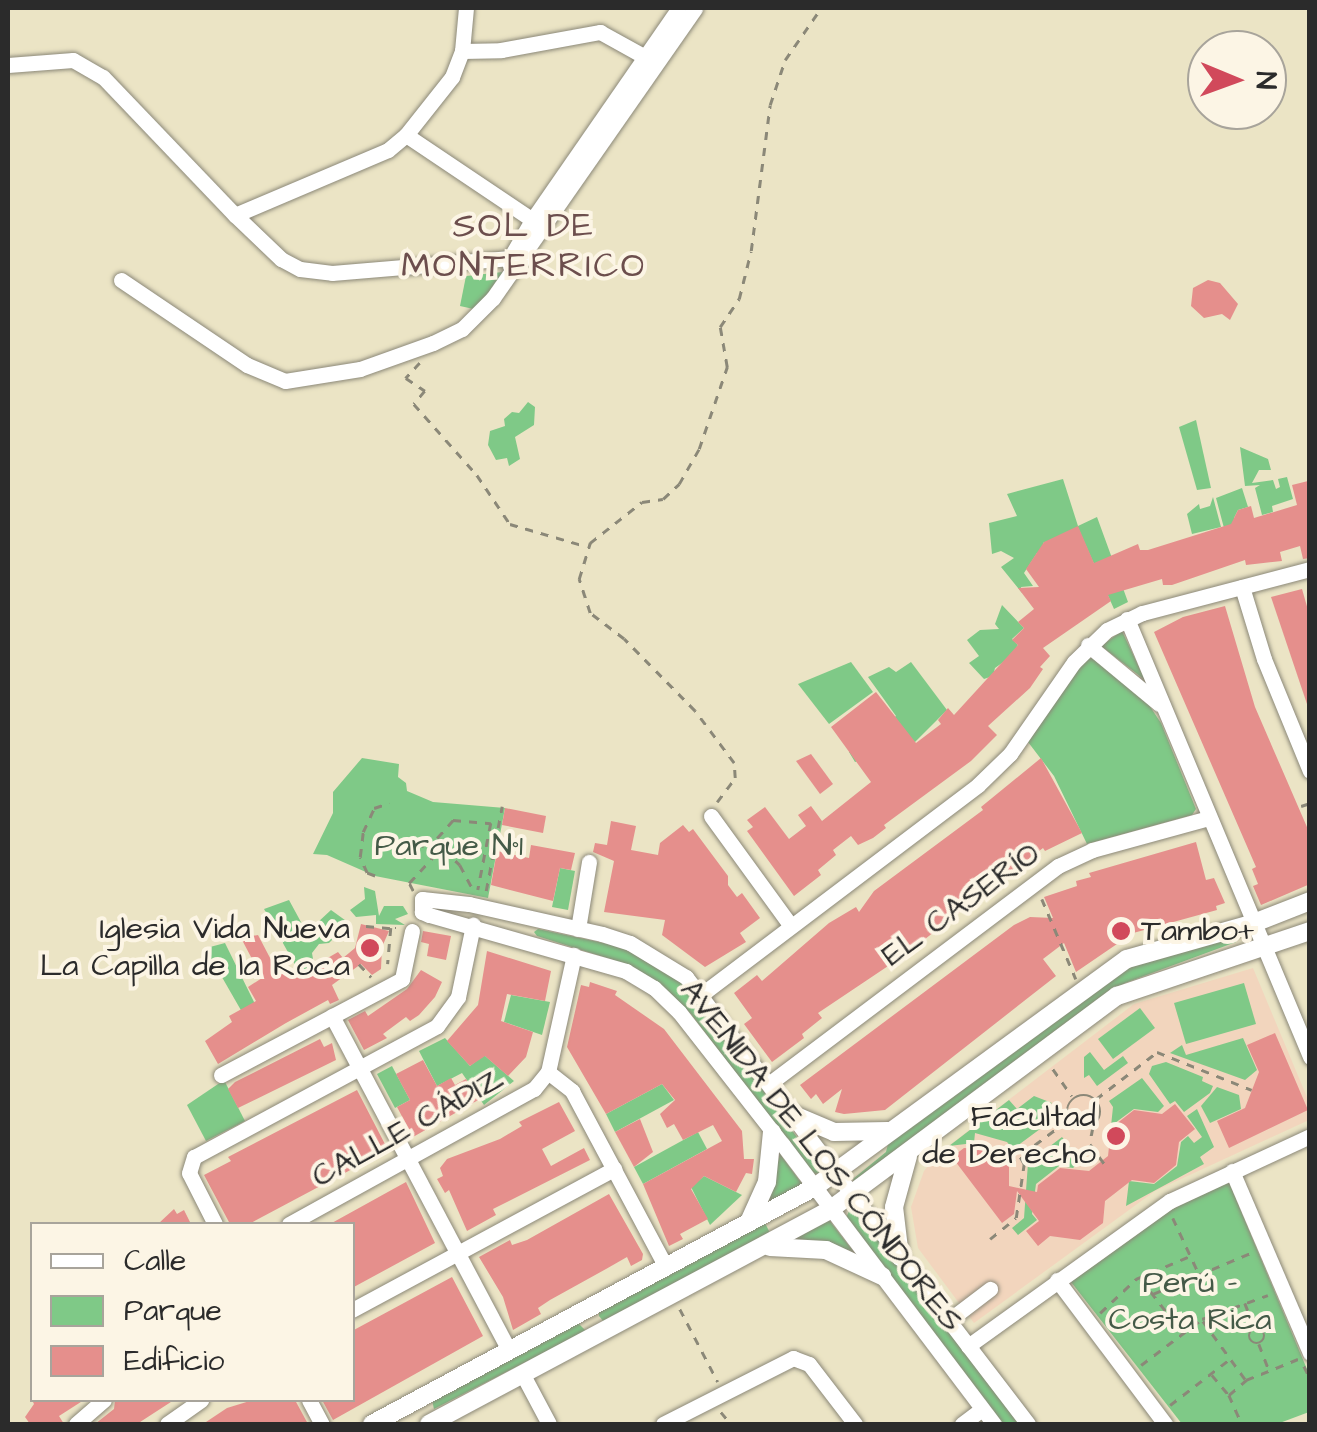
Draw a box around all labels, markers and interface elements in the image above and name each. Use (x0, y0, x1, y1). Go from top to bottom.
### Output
north arrow (1187, 30, 1287, 130)
text: N (1246, 71, 1285, 90)
district label: SOL DE MONTERRICO (401, 205, 647, 287)
park label: Parque N°1 (375, 827, 523, 865)
street label: EL CASERÍO (875, 835, 1047, 975)
place label: Iglesia Vida Nueva La Capilla de la Roca (40, 911, 350, 986)
place label: Tambo+ (1141, 912, 1255, 950)
marker: Tambo+ (1110, 920, 1132, 942)
marker: Iglesia Vida Nueva La Capilla de la Roca (359, 937, 381, 959)
street label: AVENIDA DE LOS CÓNDORES (671, 972, 971, 1340)
street label: CALLE CÁDIZ (306, 1060, 510, 1196)
place label: Facultad de Derecho (922, 1099, 1096, 1174)
marker: Facultad de Derecho (1105, 1125, 1127, 1147)
legend (30, 1222, 355, 1402)
text: Calle (124, 1240, 186, 1282)
park label: Perú - Costa Rica (1109, 1265, 1271, 1340)
text: Parque (124, 1290, 222, 1332)
text: Edificio (124, 1340, 224, 1382)

